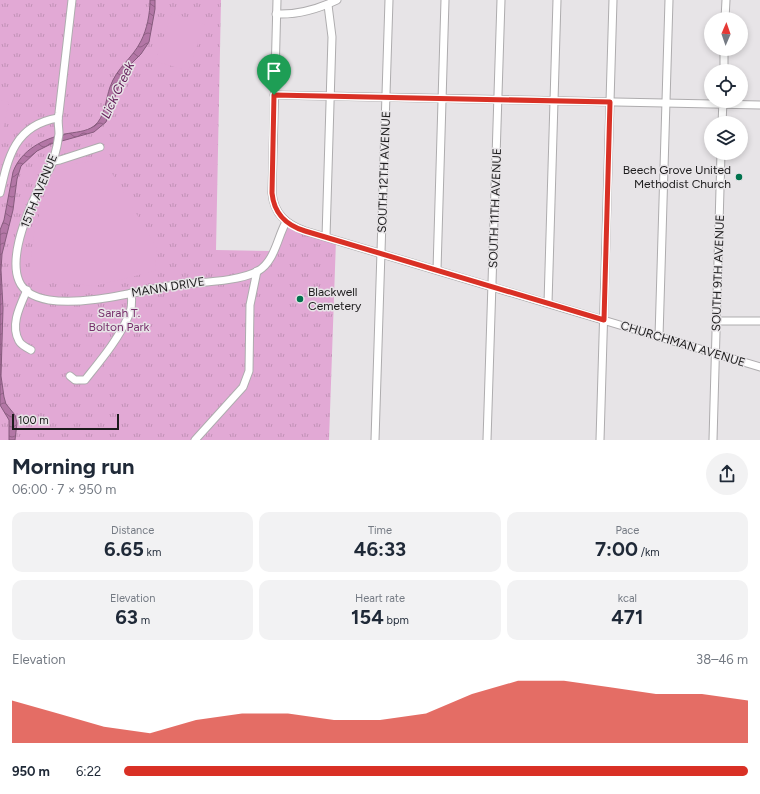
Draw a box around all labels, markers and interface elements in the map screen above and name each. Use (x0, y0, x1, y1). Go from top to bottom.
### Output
north arrow (704, 12, 748, 56)
map controls (704, 12, 748, 160)
pin (257, 54, 291, 95)
water label: Lick Creek (98, 59, 137, 121)
icon: arrive (263, 60, 285, 82)
button: locate (704, 64, 748, 108)
street label: SOUTH 12TH AVENUE (375, 111, 393, 233)
button: layers (704, 116, 748, 160)
street label: SOUTH 11TH AVENUE (486, 148, 504, 268)
street label: 15TH AVENUE (18, 152, 60, 230)
place label: Beech Grove United Methodist Church (623, 163, 731, 191)
marker: Beech Grove United Methodist Church (734, 172, 744, 182)
street label: SOUTH 9TH AVENUE (709, 214, 727, 332)
street label: MANN DRIVE (130, 274, 206, 300)
place label: Blackwell Cemetery (308, 285, 362, 313)
marker: Blackwell Cemetery (295, 294, 305, 304)
park label: Sarah T. Bolton Park (89, 306, 150, 334)
street label: CHURCHMAN AVENUE (619, 318, 747, 370)
scale bar (12, 412, 119, 431)
text: 100 m (18, 414, 49, 427)
text: Morning run (12, 453, 135, 480)
button: share (706, 453, 748, 495)
text: 06:00 · 7 × 950 m (12, 482, 116, 497)
text: Distance (111, 524, 154, 537)
text: Time (368, 524, 392, 537)
text: Pace (615, 524, 639, 537)
text: 6.65 (104, 537, 144, 561)
text: 46:33 (354, 537, 406, 561)
text: 7:00 (595, 537, 638, 561)
text: km (144, 546, 161, 559)
text: /km (638, 546, 660, 559)
text: Elevation (110, 592, 155, 605)
text: Heart rate (355, 592, 405, 605)
text: kcal (618, 592, 637, 605)
text: 63 (115, 605, 138, 629)
text: 154 (351, 605, 384, 629)
text: 471 (611, 605, 643, 629)
text: m (138, 614, 150, 627)
text: bpm (384, 614, 409, 627)
text: Elevation (12, 652, 65, 667)
text: 38–46 m (696, 652, 748, 667)
text: 950 m (12, 764, 50, 779)
text: 6:22 (76, 764, 101, 779)

